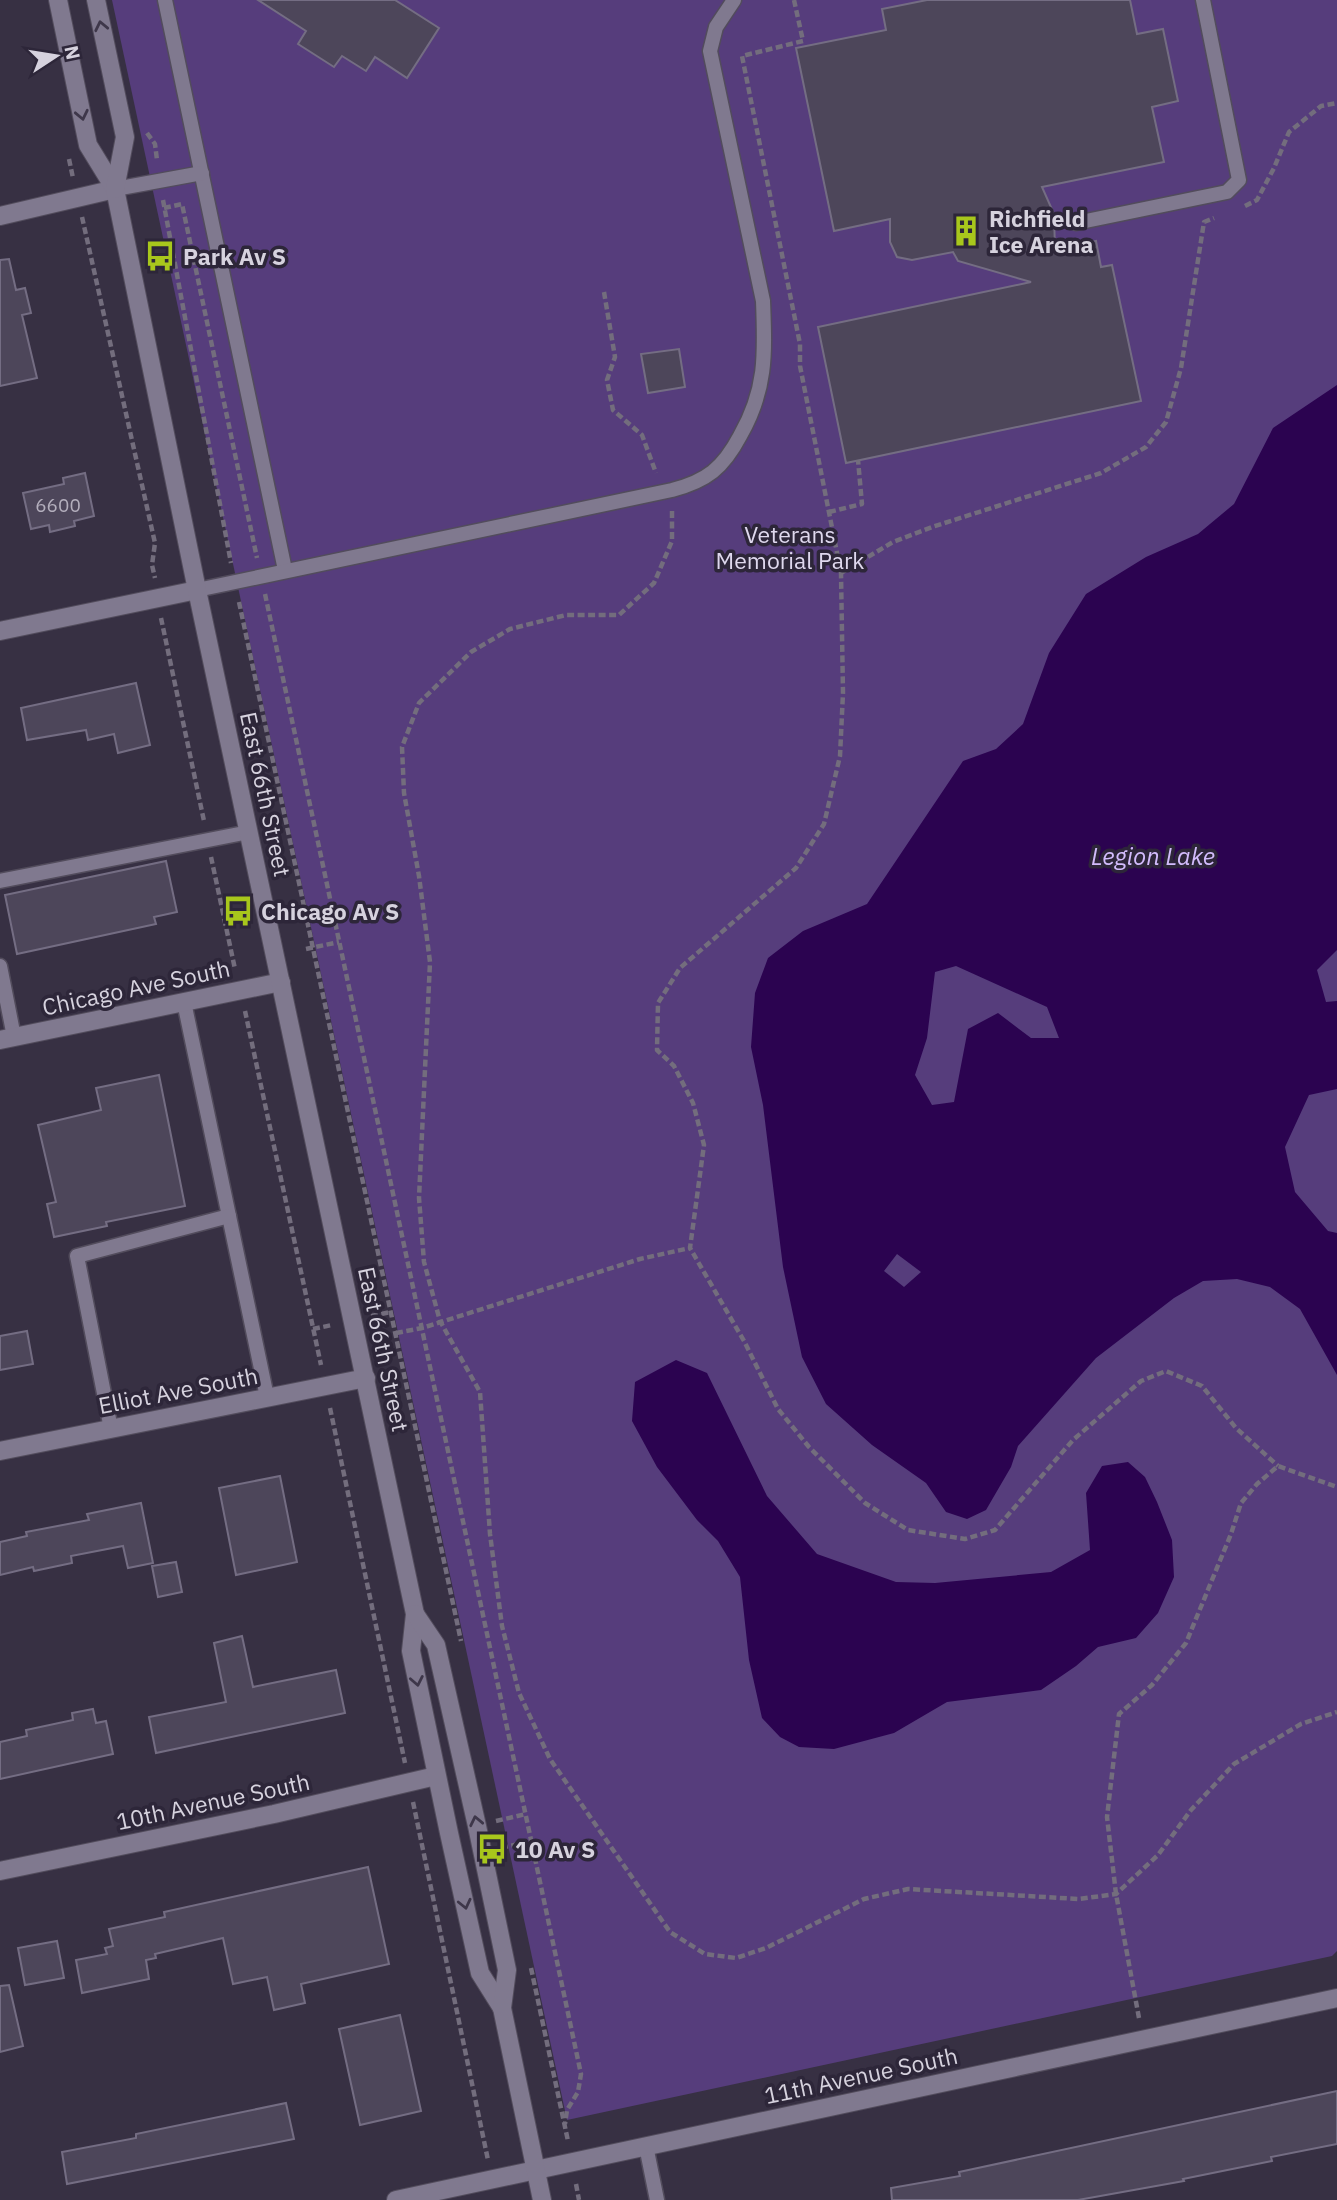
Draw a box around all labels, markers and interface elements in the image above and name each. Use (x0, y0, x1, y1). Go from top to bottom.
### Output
one-way arrow (95, 20, 110, 32)
north arrow (21, 21, 91, 91)
text: N (59, 43, 86, 62)
one-way arrow (73, 109, 88, 121)
place label: Richfield Ice Arena (989, 203, 1094, 259)
building icon: Richfield Ice Arena (949, 214, 983, 248)
bus stop icon: Park Av S (143, 239, 177, 273)
place label: Park Av S (183, 241, 286, 271)
house number: 6600 (35, 493, 81, 517)
park label: Veterans Memorial Park (716, 519, 864, 575)
street label: East 66th Street (234, 709, 298, 879)
water label: Legion Lake (1091, 840, 1215, 872)
bus stop icon: Chicago Av S (221, 894, 255, 928)
place label: Chicago Av S (261, 896, 399, 926)
street label: Chicago Ave South (39, 952, 233, 1022)
street label: East 66th Street (352, 1264, 416, 1434)
street label: Elliot Ave South (96, 1360, 260, 1420)
one-way arrow (409, 1675, 424, 1687)
street label: 10th Avenue South (114, 1766, 312, 1836)
one-way arrow (469, 1815, 484, 1827)
bus stop icon: 10 Av S (475, 1832, 509, 1866)
place label: 10 Av S (515, 1834, 595, 1864)
one-way arrow (456, 1898, 471, 1910)
street label: 11th Avenue South (762, 2040, 960, 2110)

